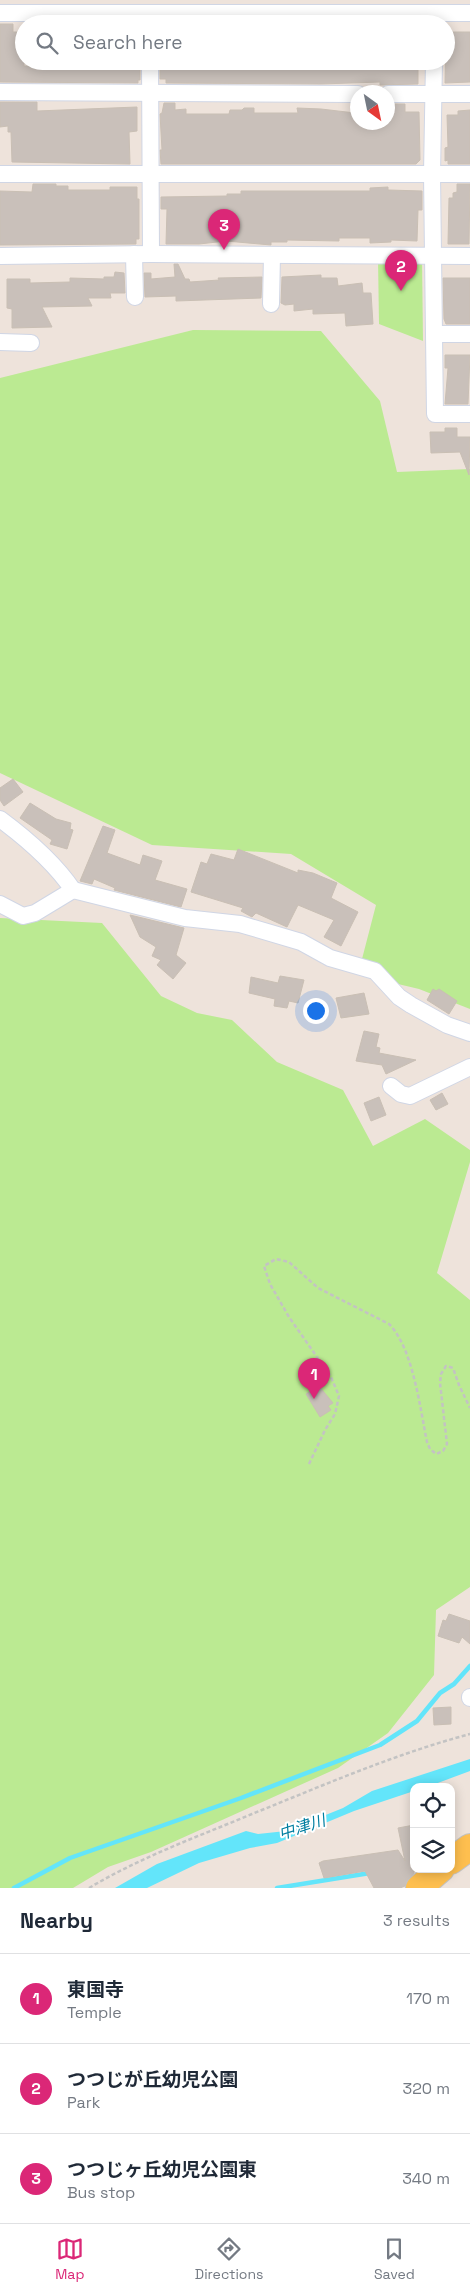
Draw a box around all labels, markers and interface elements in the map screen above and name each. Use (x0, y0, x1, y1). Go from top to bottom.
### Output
search box (15, 15, 455, 70)
icon: search (33, 29, 61, 57)
text: Search here (73, 30, 183, 55)
north arrow (350, 85, 395, 130)
pin: 3 (208, 209, 240, 250)
pin: 2 (385, 250, 417, 291)
your location (303, 998, 329, 1024)
pin: 1 (298, 1358, 330, 1399)
map controls (410, 1783, 455, 1873)
button: locate (410, 1783, 455, 1828)
water label: 中津川 (276, 1809, 330, 1844)
button: layers (410, 1828, 455, 1873)
text: Nearby (20, 1907, 93, 1934)
text: 3 results (383, 1910, 450, 1931)
text: 東国寺 (67, 1977, 124, 2002)
text: 1 (32, 1988, 40, 2009)
text: 170 m (406, 1988, 450, 2009)
text: Temple (67, 2002, 122, 2023)
text: つつじが丘幼児公園 (67, 2067, 238, 2092)
text: 2 (31, 2078, 41, 2099)
text: 320 m (403, 2078, 450, 2099)
text: Park (67, 2092, 100, 2113)
text: つつじヶ丘幼児公園東 (67, 2157, 257, 2182)
text: 3 (31, 2168, 41, 2189)
text: 340 m (402, 2168, 450, 2189)
text: Bus stop (67, 2182, 135, 2203)
tab: Map (55, 2235, 84, 2283)
tab: Directions (195, 2235, 263, 2283)
tab: Saved (374, 2235, 415, 2283)

